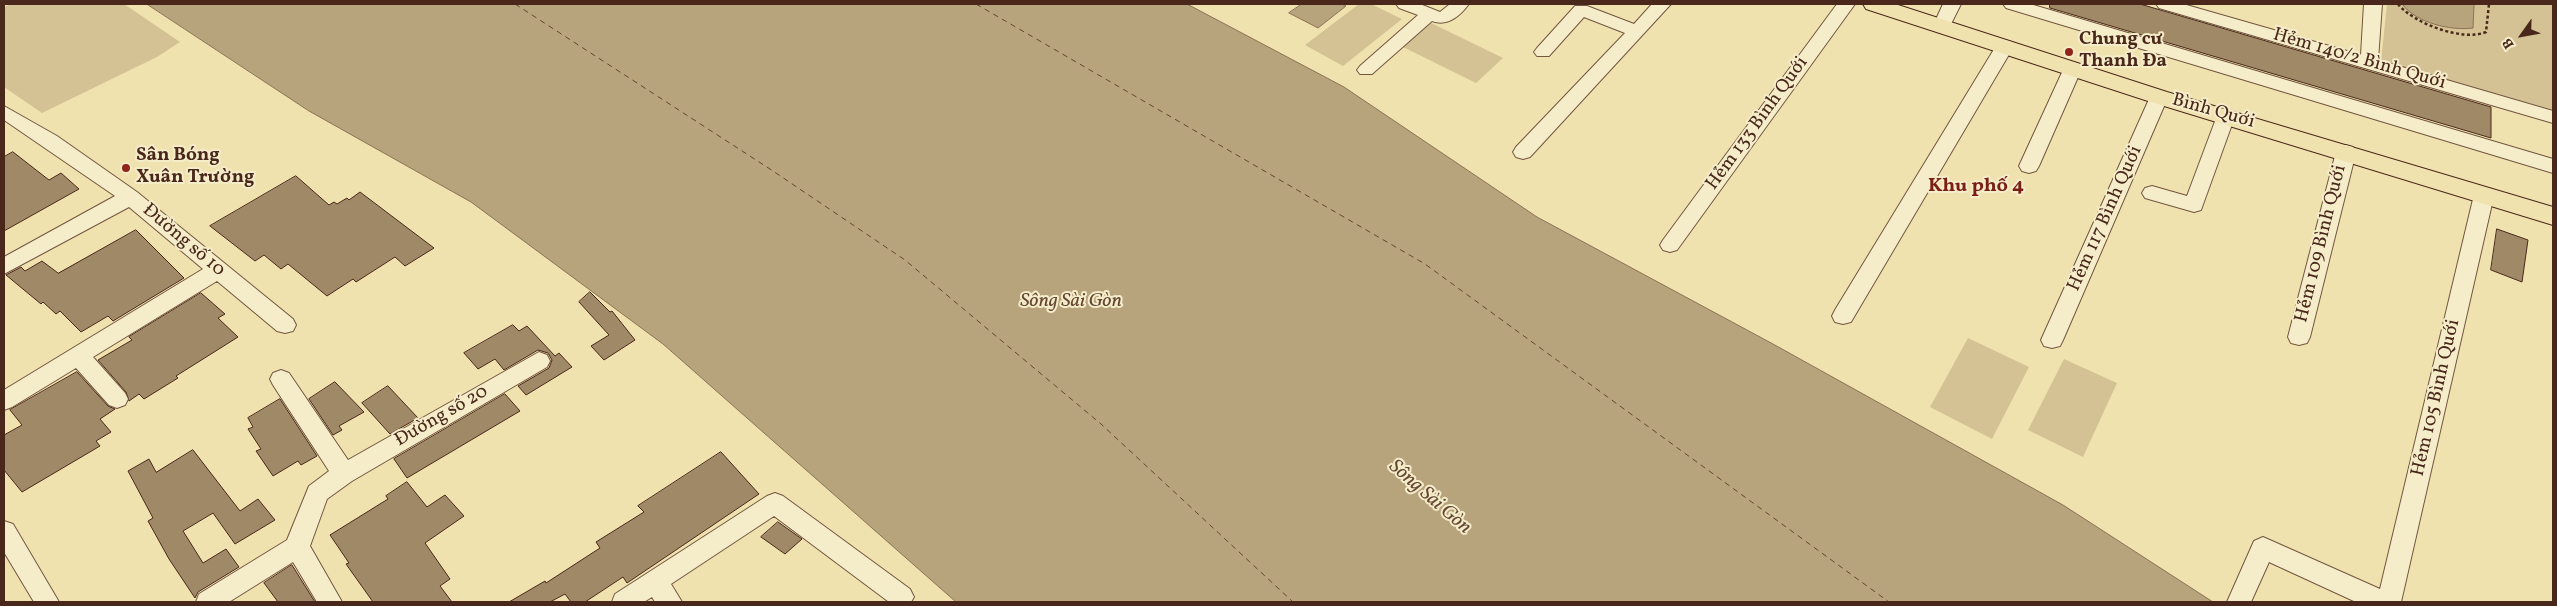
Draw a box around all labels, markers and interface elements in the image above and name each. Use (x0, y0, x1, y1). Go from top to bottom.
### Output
north arrow (2497, 10, 2547, 60)
street label: Hẻm 140/2 Bình Quới (2270, 24, 2448, 96)
place label: Chung cư Thanh Đa (2079, 30, 2167, 74)
text: B (2498, 34, 2519, 52)
marker: Chung cư Thanh Đa (2063, 46, 2075, 58)
street label: Hẻm 133 Bình Quới (1702, 53, 1814, 195)
street label: Bình Quới (2169, 89, 2257, 135)
street label: Hẻm 117 Bình Quới (2064, 143, 2148, 295)
place label: Sân Bóng Xuân Trường (136, 146, 254, 190)
marker: Sân Bóng Xuân Trường (120, 162, 132, 174)
street label: Hẻm 109 Bình Quới (2291, 163, 2353, 325)
district label: Khu phố 4 (1928, 175, 2024, 199)
street label: Đường số 10 (137, 200, 229, 282)
water label: Sông Sài Gòn (1020, 290, 1122, 314)
street label: Hẻm 105 Bình Quới (2408, 317, 2466, 479)
street label: Đường số 20 (391, 381, 493, 453)
water label: Sông Sài Gòn (1383, 456, 1475, 540)

